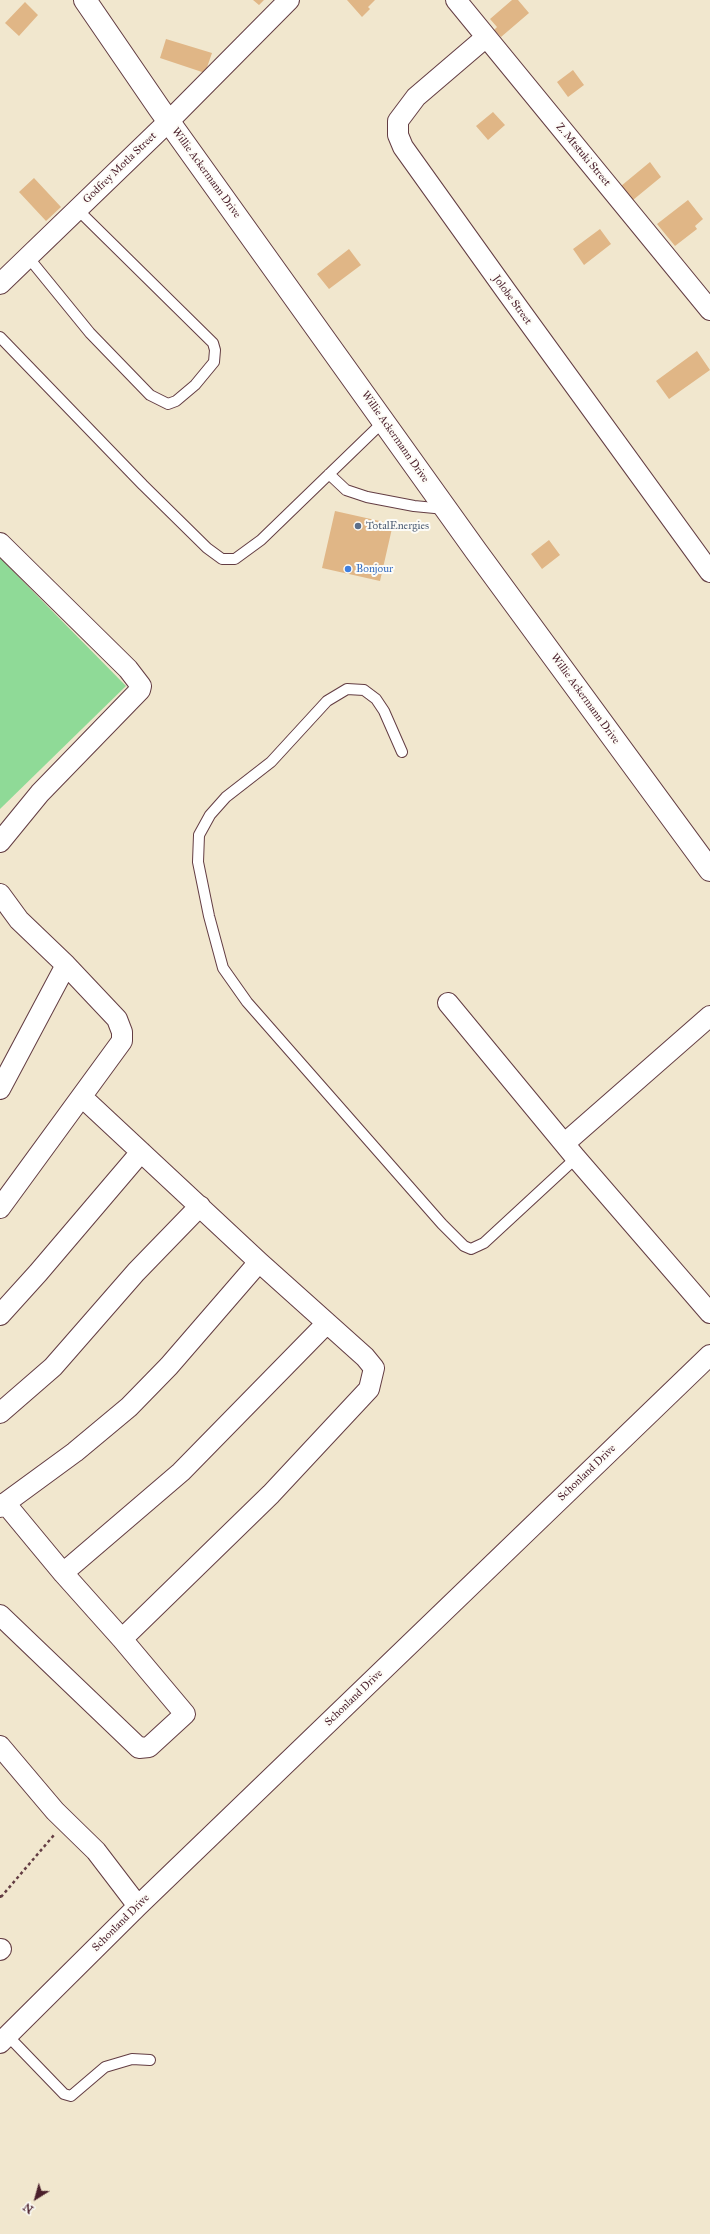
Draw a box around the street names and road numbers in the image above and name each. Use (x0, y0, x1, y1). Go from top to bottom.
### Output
street label: Z. Mtstuki Street (553, 121, 613, 189)
street label: Willie Ackermann Drive (169, 125, 243, 221)
street label: Godfrey Motla Street (81, 130, 159, 206)
street label: Jolobe Street (490, 273, 534, 327)
street label: Willie Ackermann Drive (358, 389, 432, 485)
street label: Willie Ackermann Drive (548, 651, 622, 747)
street label: Schonland Drive (555, 1442, 619, 1504)
street label: Schonland Drive (322, 1667, 386, 1729)
street label: Schonland Drive (90, 1892, 152, 1954)

